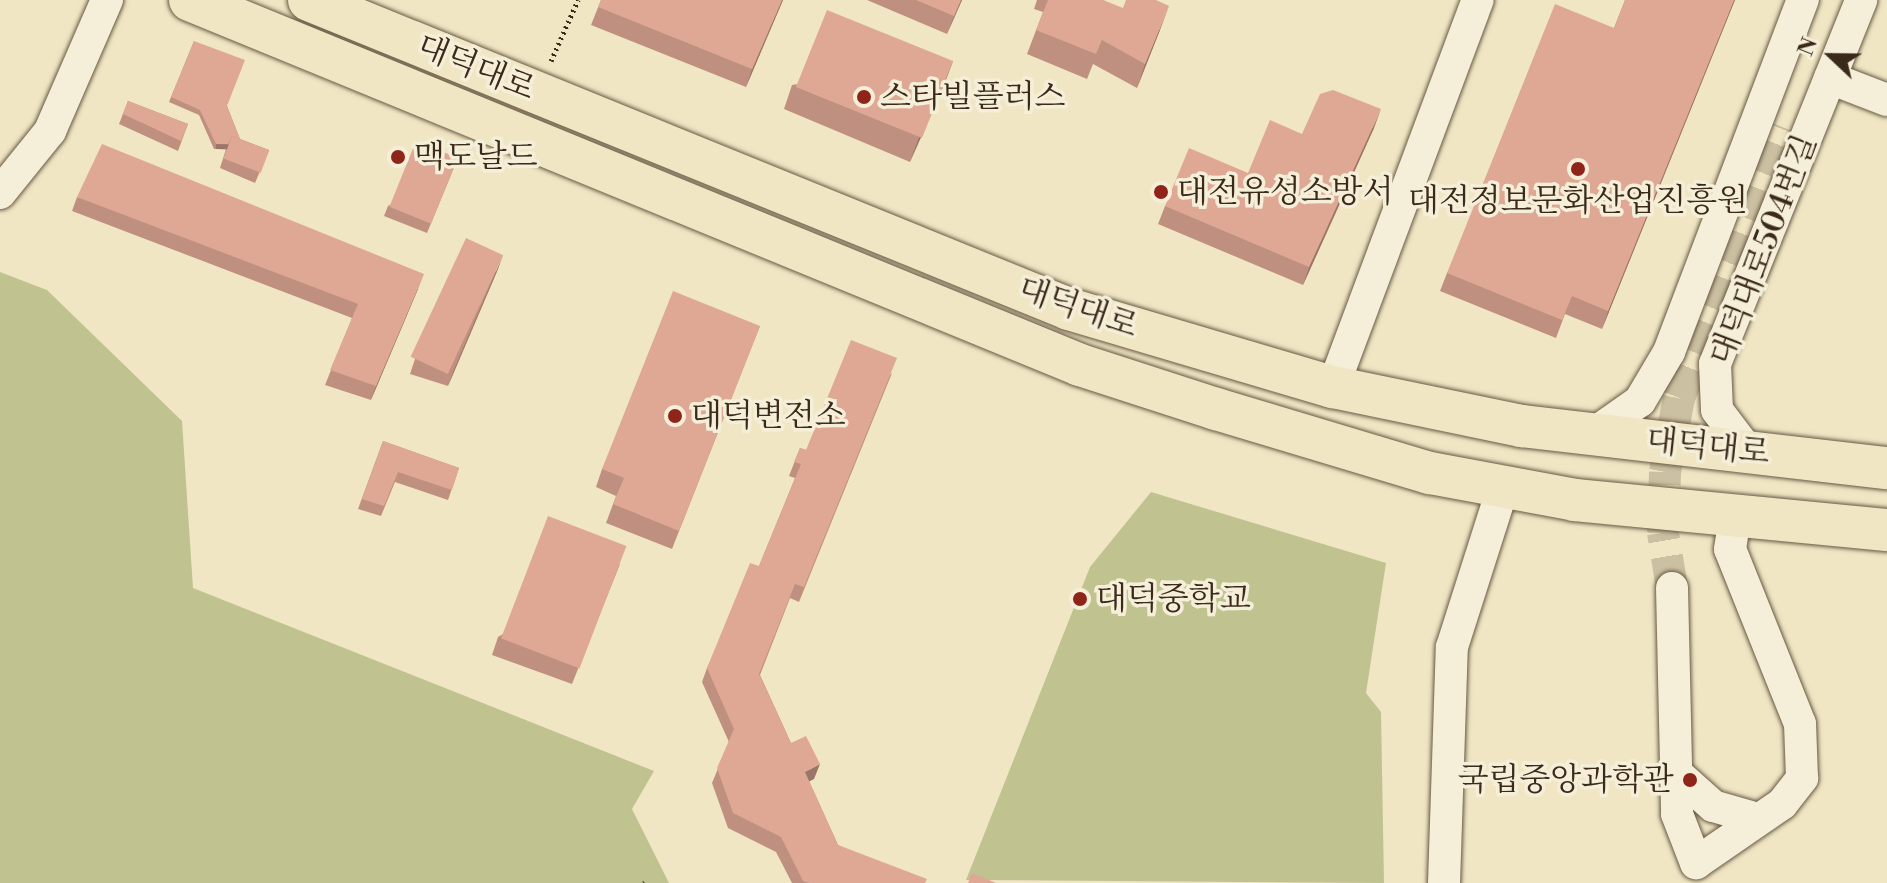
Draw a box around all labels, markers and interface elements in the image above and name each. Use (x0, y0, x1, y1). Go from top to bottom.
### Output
north arrow (1791, 16, 1871, 96)
street label: 대덕대로 (411, 27, 541, 109)
text: N (1793, 34, 1824, 60)
place label: 스타빌플러스 (880, 78, 1065, 116)
marker: 스타빌플러스 (855, 88, 873, 106)
street label: 대덕대로504번길 (1702, 130, 1826, 370)
place label: 맥도날드 (414, 138, 538, 176)
marker: 맥도날드 (389, 148, 407, 166)
marker: 대전정보문화산업진흥원 (1569, 160, 1587, 178)
place label: 대전유성소방서 (1177, 173, 1393, 211)
place label: 대전정보문화산업진흥원 (1408, 182, 1748, 220)
marker: 대전유성소방서 (1152, 183, 1170, 201)
street label: 대덕대로 (1013, 270, 1143, 346)
place label: 대덕변전소 (691, 397, 846, 435)
marker: 대덕변전소 (666, 407, 684, 425)
street label: 대덕대로 (1645, 421, 1771, 473)
place label: 대덕중학교 (1096, 580, 1251, 618)
marker: 대덕중학교 (1071, 590, 1089, 608)
place label: 국립중앙과학관 (1458, 761, 1674, 799)
marker: 국립중앙과학관 (1681, 771, 1699, 789)

